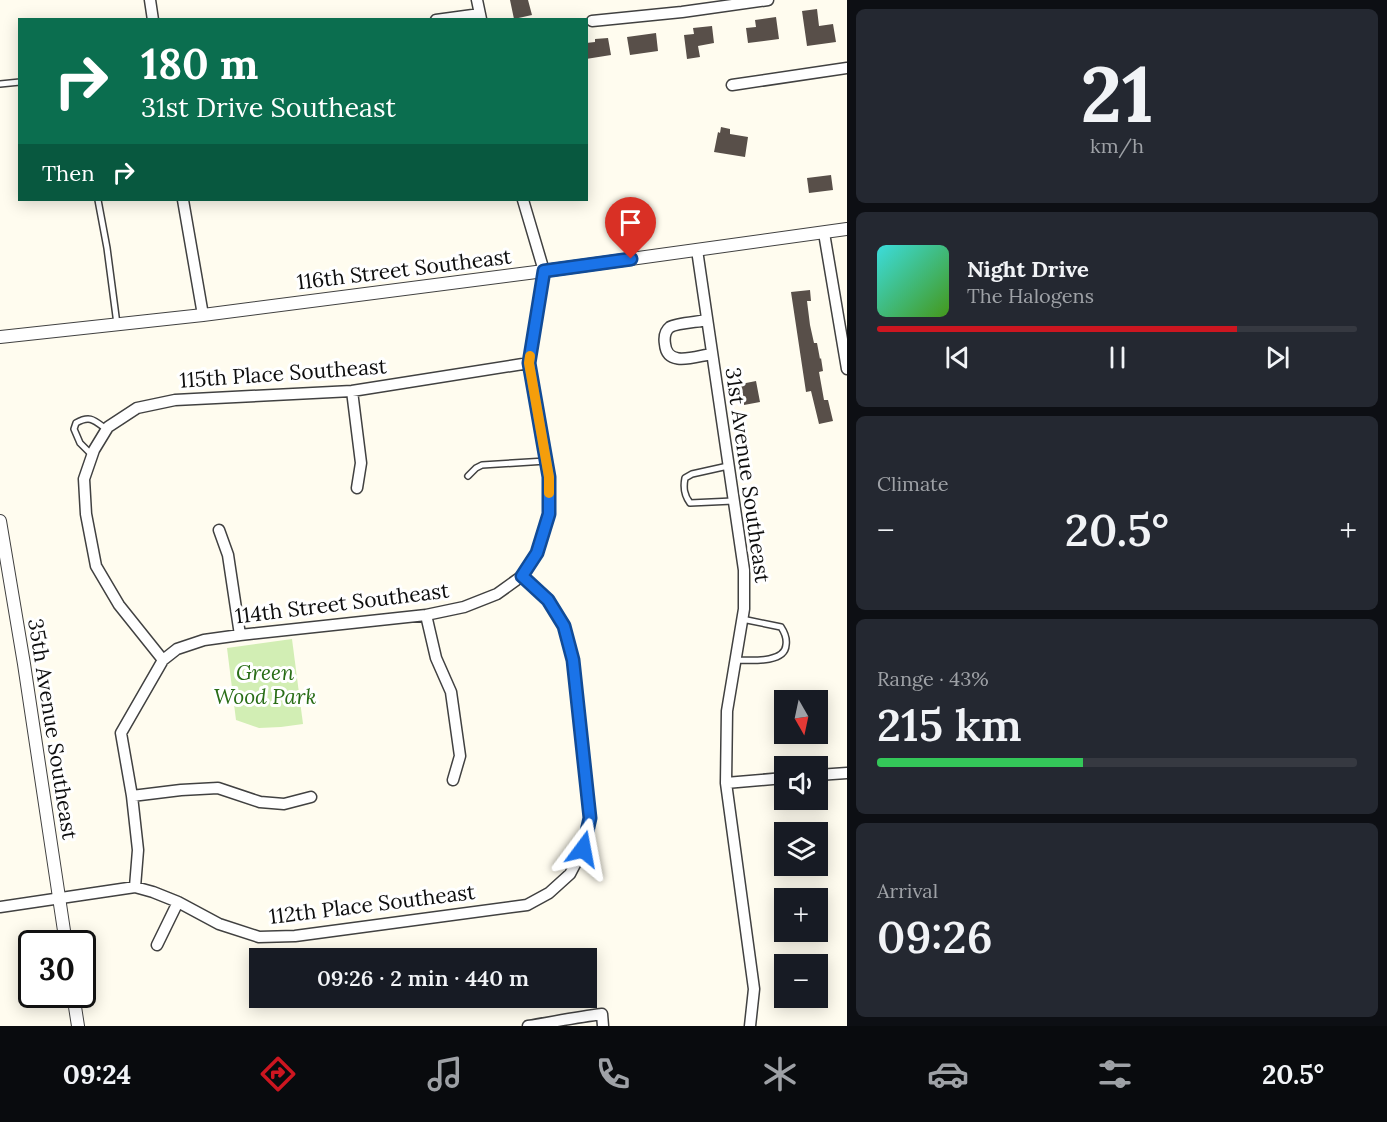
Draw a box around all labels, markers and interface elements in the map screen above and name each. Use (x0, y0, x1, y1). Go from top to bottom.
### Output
text: 180 m (141, 37, 258, 91)
icon: right (42, 42, 120, 120)
text: 21 (1080, 44, 1154, 143)
text: 31st Drive Southeast (141, 90, 396, 124)
text: km/h (1090, 133, 1144, 158)
icon: right (107, 156, 140, 189)
text: Then (42, 159, 95, 187)
pin (605, 197, 656, 259)
icon: arrive (614, 206, 647, 239)
street label: 116th Street Southeast (295, 242, 514, 296)
text: Night Drive (967, 255, 1089, 283)
text: The Halogens (967, 283, 1094, 308)
icon: previous (941, 341, 974, 374)
icon: pause (1101, 341, 1134, 374)
icon: next (1261, 341, 1294, 374)
street label: 115th Place Southeast (179, 352, 388, 394)
street label: 31st Avenue Southeast (720, 366, 777, 585)
text: Climate (877, 471, 949, 496)
text: 20.5° (1065, 501, 1169, 558)
text: − (877, 509, 895, 551)
text: + (1340, 509, 1357, 551)
street label: 114th Street Southeast (233, 576, 451, 630)
street label: 35th Avenue Southeast (22, 616, 84, 842)
park label: Green Wood Park (214, 659, 316, 710)
text: Range · 43% (877, 666, 989, 691)
north arrow (774, 690, 828, 744)
map controls (774, 690, 828, 1008)
text: 215 km (877, 696, 1022, 753)
button: sound (774, 756, 828, 810)
position arrow (551, 817, 615, 881)
button: layers (774, 822, 828, 876)
street label: 112th Place Southeast (267, 878, 477, 930)
text: Arrival (877, 878, 938, 903)
button: + (774, 888, 828, 942)
text: 09:26 (877, 908, 993, 965)
speed limit sign: 30 (18, 930, 96, 1008)
button: − (774, 954, 828, 1008)
text: 09:26 · 2 min · 440 m (317, 964, 529, 992)
icon: directions (257, 1053, 299, 1095)
icon: music (424, 1053, 466, 1095)
icon: phone (592, 1053, 634, 1095)
icon: climate (759, 1053, 801, 1095)
icon: car (927, 1053, 969, 1095)
icon: filters (1094, 1053, 1136, 1095)
text: 09:24 (63, 1057, 131, 1091)
text: 20.5° (1262, 1057, 1324, 1091)

